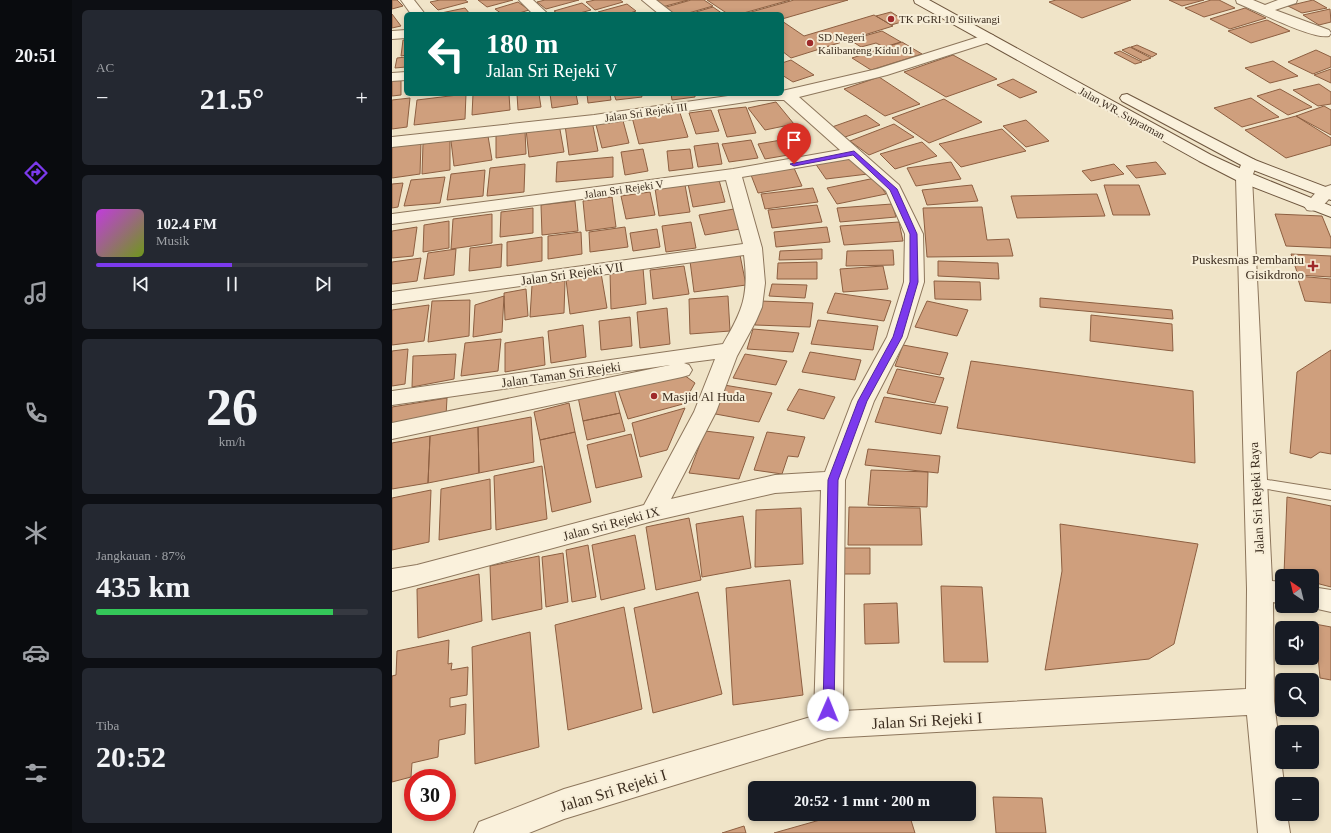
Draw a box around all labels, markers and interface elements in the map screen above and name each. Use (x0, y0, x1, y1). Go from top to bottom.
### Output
place label: TK PGRI 10 Siliwangi (899, 13, 1000, 25)
marker: TK PGRI 10 Siliwangi (886, 14, 896, 24)
icon: left (420, 28, 472, 80)
text: 180 m (486, 28, 558, 59)
place label: SD Negeri Kalibanteng Kidul 01 (818, 31, 913, 56)
marker: SD Negeri Kalibanteng Kidul 01 (805, 38, 815, 48)
text: 20:51 (15, 46, 57, 66)
text: AC (96, 60, 114, 75)
text: Jalan Sri Rejeki V (486, 61, 617, 81)
text: 21.5° (200, 82, 264, 115)
street label: Jalan WR. Supratman (1077, 84, 1167, 142)
text: − (96, 85, 108, 110)
text: + (356, 85, 368, 110)
street label: Jalan Sri Rejeki III (604, 100, 688, 124)
pin (777, 123, 811, 164)
icon: arrive (783, 129, 805, 151)
icon: directions (22, 159, 50, 187)
street label: Jalan Sri Rejeki V (583, 177, 665, 201)
text: 102.4 FM (156, 216, 217, 232)
text: Musik (156, 233, 189, 248)
place label: Puskesmas Pembantu Gisikdrono (1192, 252, 1304, 282)
street label: Jalan Sri Rejeki VII (520, 259, 624, 288)
marker: Puskesmas Pembantu Gisikdrono (1307, 260, 1319, 272)
icon: previous (130, 273, 152, 295)
icon: pause (221, 273, 243, 295)
icon: next (312, 273, 334, 295)
icon: music (22, 279, 50, 307)
street label: Jalan Taman Sri Rejeki (500, 359, 622, 390)
text: 26 (206, 379, 258, 436)
place label: Masjid Al Huda (662, 389, 745, 404)
marker: Masjid Al Huda (649, 391, 659, 401)
icon: phone (22, 399, 50, 427)
text: km/h (219, 434, 245, 449)
street label: Jalan Sri Rejeki Raya (1246, 441, 1267, 554)
street label: Jalan Sri Rejeki IX (561, 503, 662, 544)
icon: climate (22, 519, 50, 547)
text: Jangkauan · 87% (96, 548, 186, 563)
north arrow (1275, 569, 1319, 613)
map controls (1275, 569, 1319, 821)
text: 435 km (96, 570, 190, 603)
button: sound (1275, 621, 1319, 665)
icon: car (22, 639, 50, 667)
button: search (1275, 673, 1319, 717)
position arrow (807, 689, 849, 731)
street label: Jalan Sri Rejeki I (871, 709, 983, 733)
text: Tiba (96, 718, 119, 733)
button: + (1275, 725, 1319, 769)
text: 20:52 (96, 740, 166, 773)
icon: filters (22, 759, 50, 787)
street label: Jalan Sri Rejeki I (558, 766, 669, 816)
speed limit sign: 30 (404, 769, 456, 821)
button: − (1275, 777, 1319, 821)
text: 20:52 · 1 mnt · 200 m (794, 793, 930, 809)

